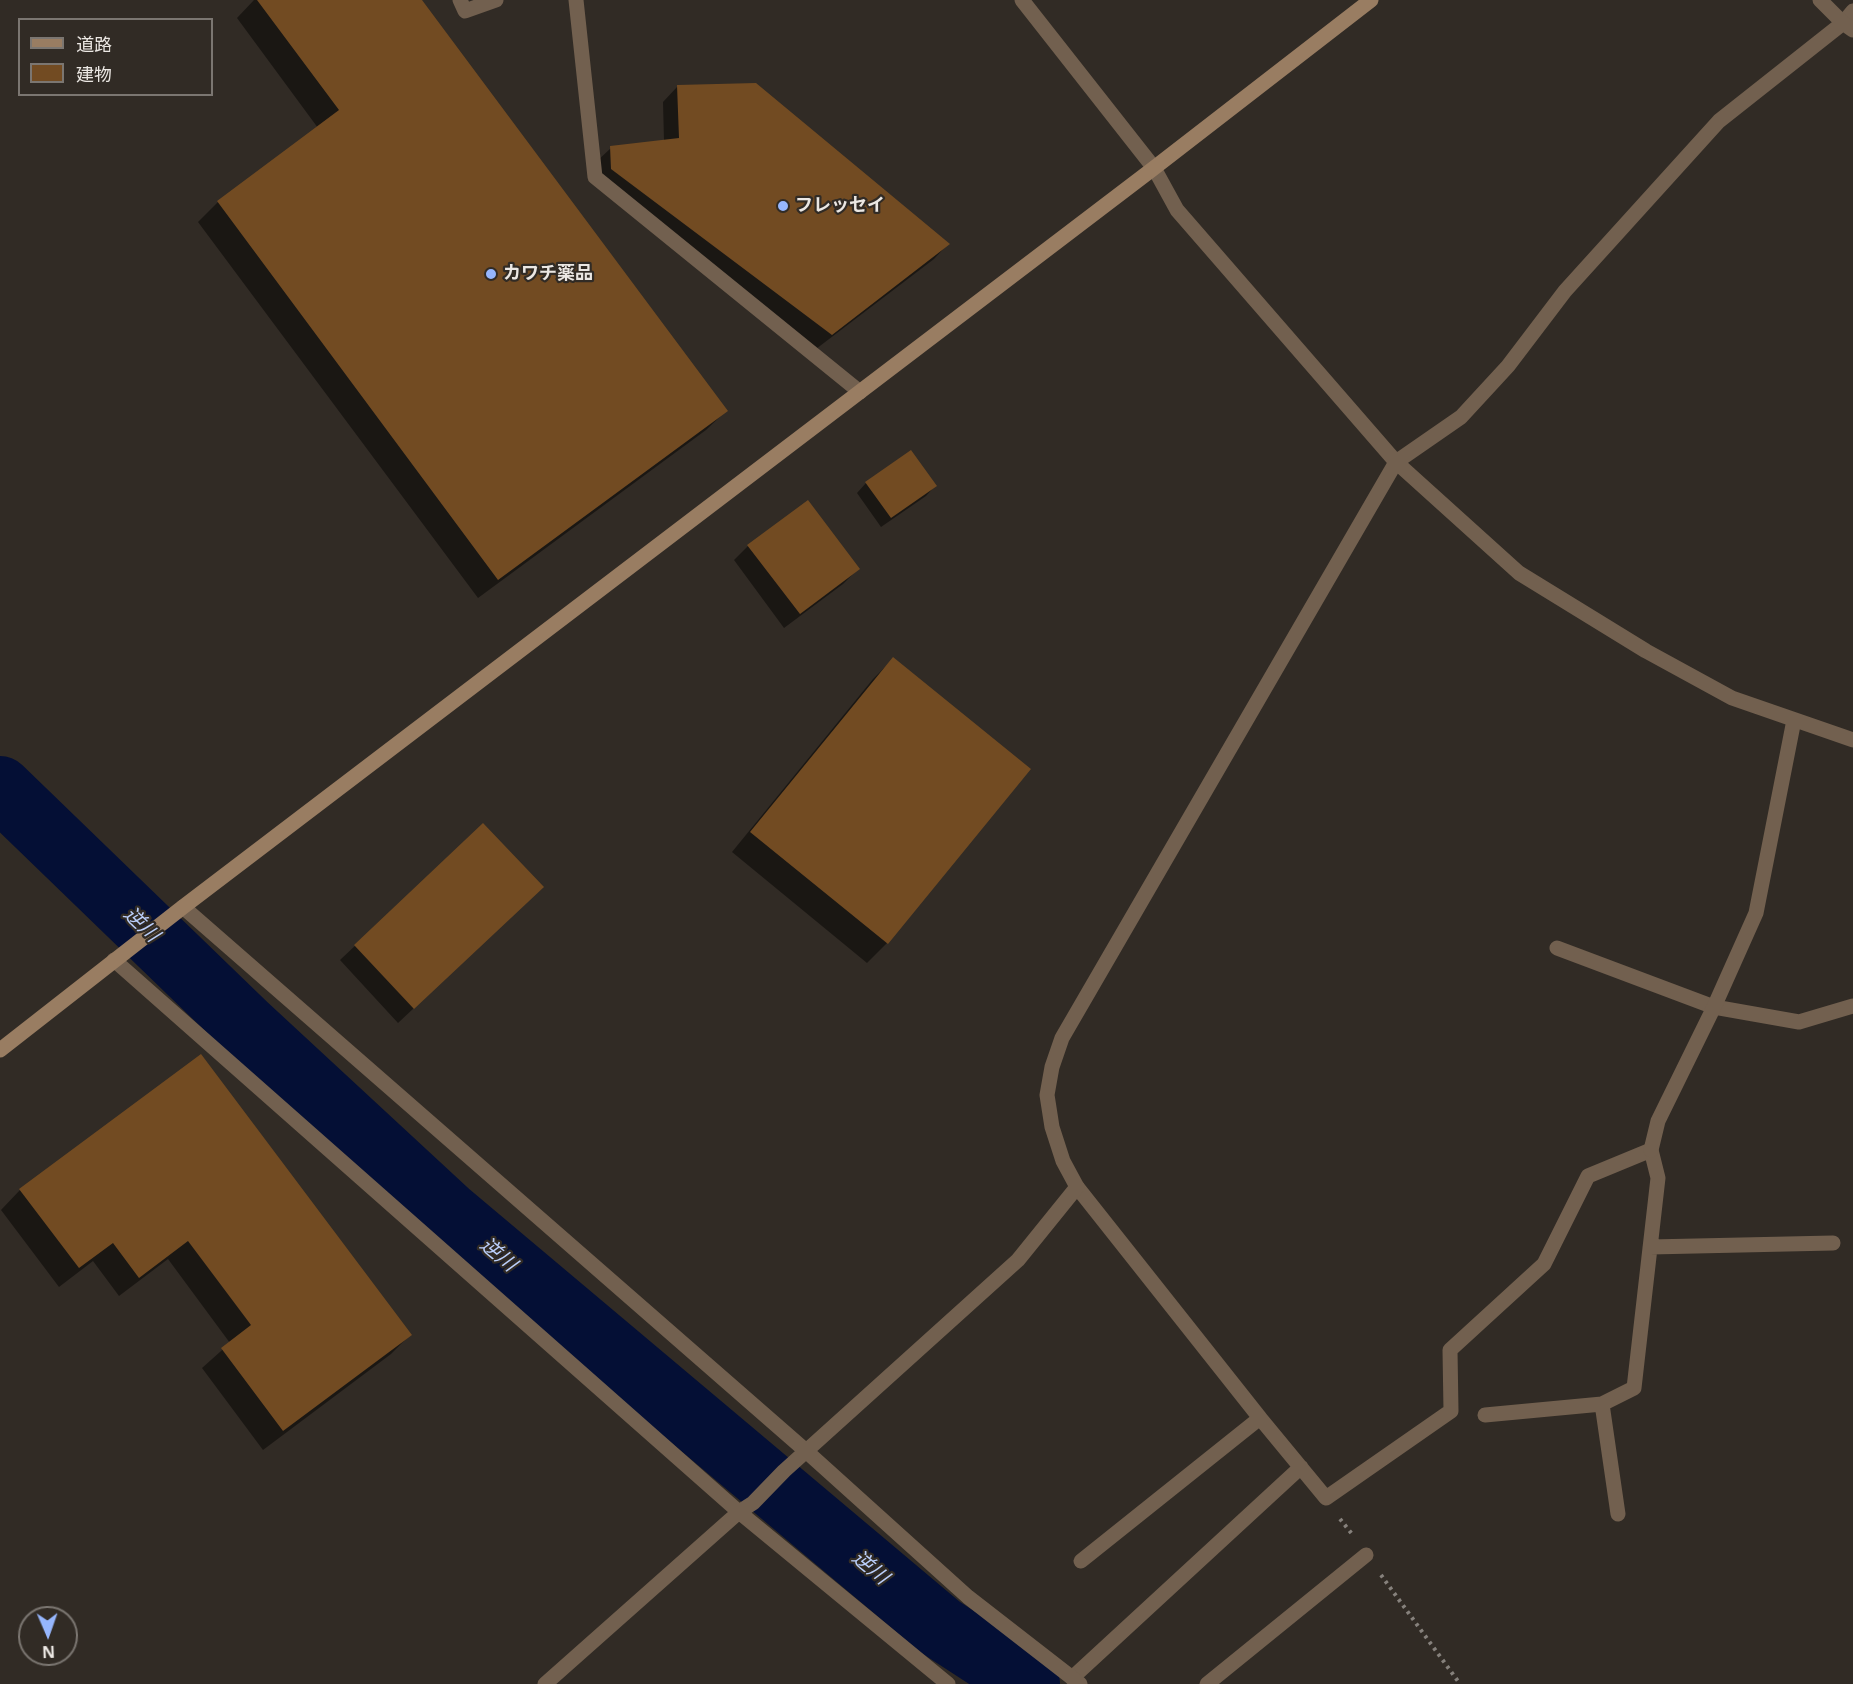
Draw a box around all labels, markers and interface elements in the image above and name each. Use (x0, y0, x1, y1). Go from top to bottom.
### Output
legend (18, 18, 213, 96)
text: 道路 (76, 32, 112, 56)
text: 建物 (76, 62, 112, 86)
place label: フレッセイ (795, 195, 885, 217)
marker: フレッセイ (776, 199, 790, 213)
place label: カワチ薬品 (503, 263, 593, 285)
marker: カワチ薬品 (484, 267, 498, 281)
water label: 逆川 (118, 902, 164, 948)
water label: 逆川 (475, 1233, 521, 1277)
water label: 逆川 (847, 1546, 893, 1590)
north arrow (18, 1606, 78, 1666)
text: N (42, 1641, 55, 1663)

